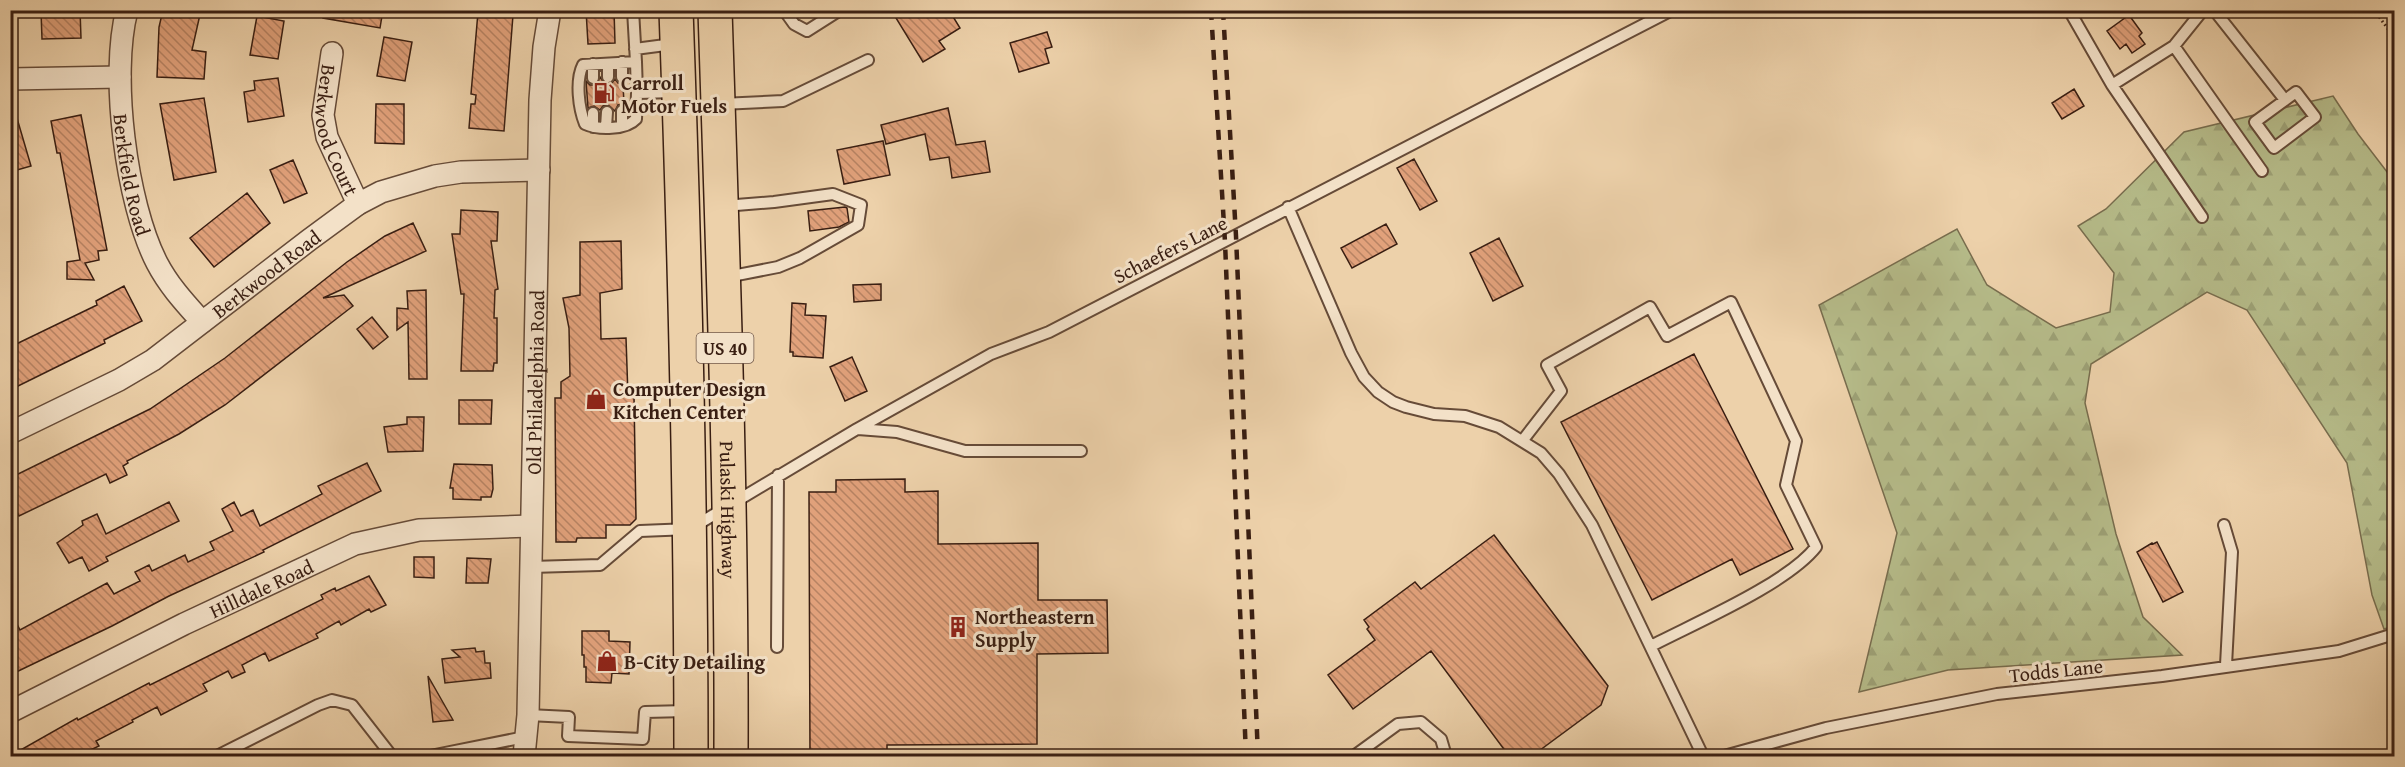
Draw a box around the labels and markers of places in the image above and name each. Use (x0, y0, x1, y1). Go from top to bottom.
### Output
place label: Carroll Motor Fuels (621, 68, 727, 120)
fuel station icon: Carroll Motor Fuels (592, 81, 616, 105)
place label: Computer Design Kitchen Center (613, 374, 766, 426)
shop icon: Computer Design Kitchen Center (584, 387, 608, 411)
place label: Northeastern Supply (975, 602, 1095, 654)
building icon: Northeastern Supply (946, 615, 970, 639)
place label: B-City Detailing (624, 647, 765, 676)
shop icon: B-City Detailing (595, 649, 619, 673)

